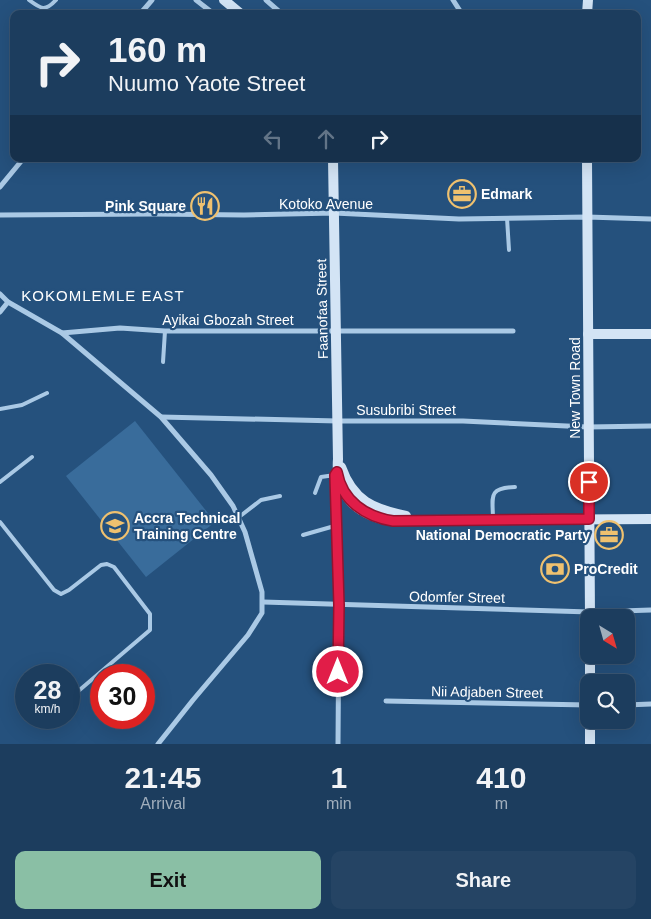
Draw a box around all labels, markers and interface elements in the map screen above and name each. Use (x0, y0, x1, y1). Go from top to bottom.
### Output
icon: right (25, 30, 90, 95)
text: 160 m (108, 30, 207, 69)
text: Nuumo Yaote Street (108, 71, 305, 96)
icon: left (259, 125, 287, 153)
icon: ahead (312, 125, 340, 153)
icon: right (365, 125, 393, 153)
office icon: Edmark (447, 179, 477, 209)
place label: Edmark (481, 186, 533, 202)
restaurant icon: Pink Square (190, 191, 220, 221)
street label: Kotoko Avenue (279, 196, 373, 212)
place label: Pink Square (105, 198, 186, 214)
street label: Faanofaa Street (313, 259, 331, 359)
district label: KOKOMLEMLE EAST (21, 287, 185, 304)
street label: Ayikai Gbozah Street (162, 312, 294, 328)
street label: New Town Road (567, 337, 583, 439)
street label: Susubribi Street (356, 402, 456, 418)
pin (568, 461, 610, 503)
icon: arrive (575, 468, 603, 496)
place label: Accra Technical Training Centre (134, 510, 240, 542)
school or university icon: Accra Technical Training Centre (100, 511, 130, 541)
office icon: National Democratic Party (594, 520, 624, 550)
place label: National Democratic Party (416, 527, 590, 543)
bank icon: ProCredit (540, 554, 570, 584)
place label: ProCredit (574, 561, 638, 577)
street label: Odomfer Street (409, 588, 505, 606)
north arrow (580, 609, 635, 664)
map controls (580, 609, 635, 729)
position arrow (311, 645, 363, 697)
speed limit sign: 30 (90, 664, 155, 729)
button: search (580, 674, 635, 729)
text: 28 (34, 676, 61, 704)
street label: Nii Adjaben Street (431, 683, 543, 701)
text: km/h (34, 702, 61, 716)
text: 21:45 (125, 761, 201, 794)
text: 1 (330, 761, 347, 794)
text: 410 (476, 761, 526, 794)
text: Arrival (140, 795, 186, 812)
text: min (326, 795, 352, 812)
text: m (495, 795, 508, 812)
button: Exit (15, 851, 321, 909)
button: Share (331, 851, 636, 909)

